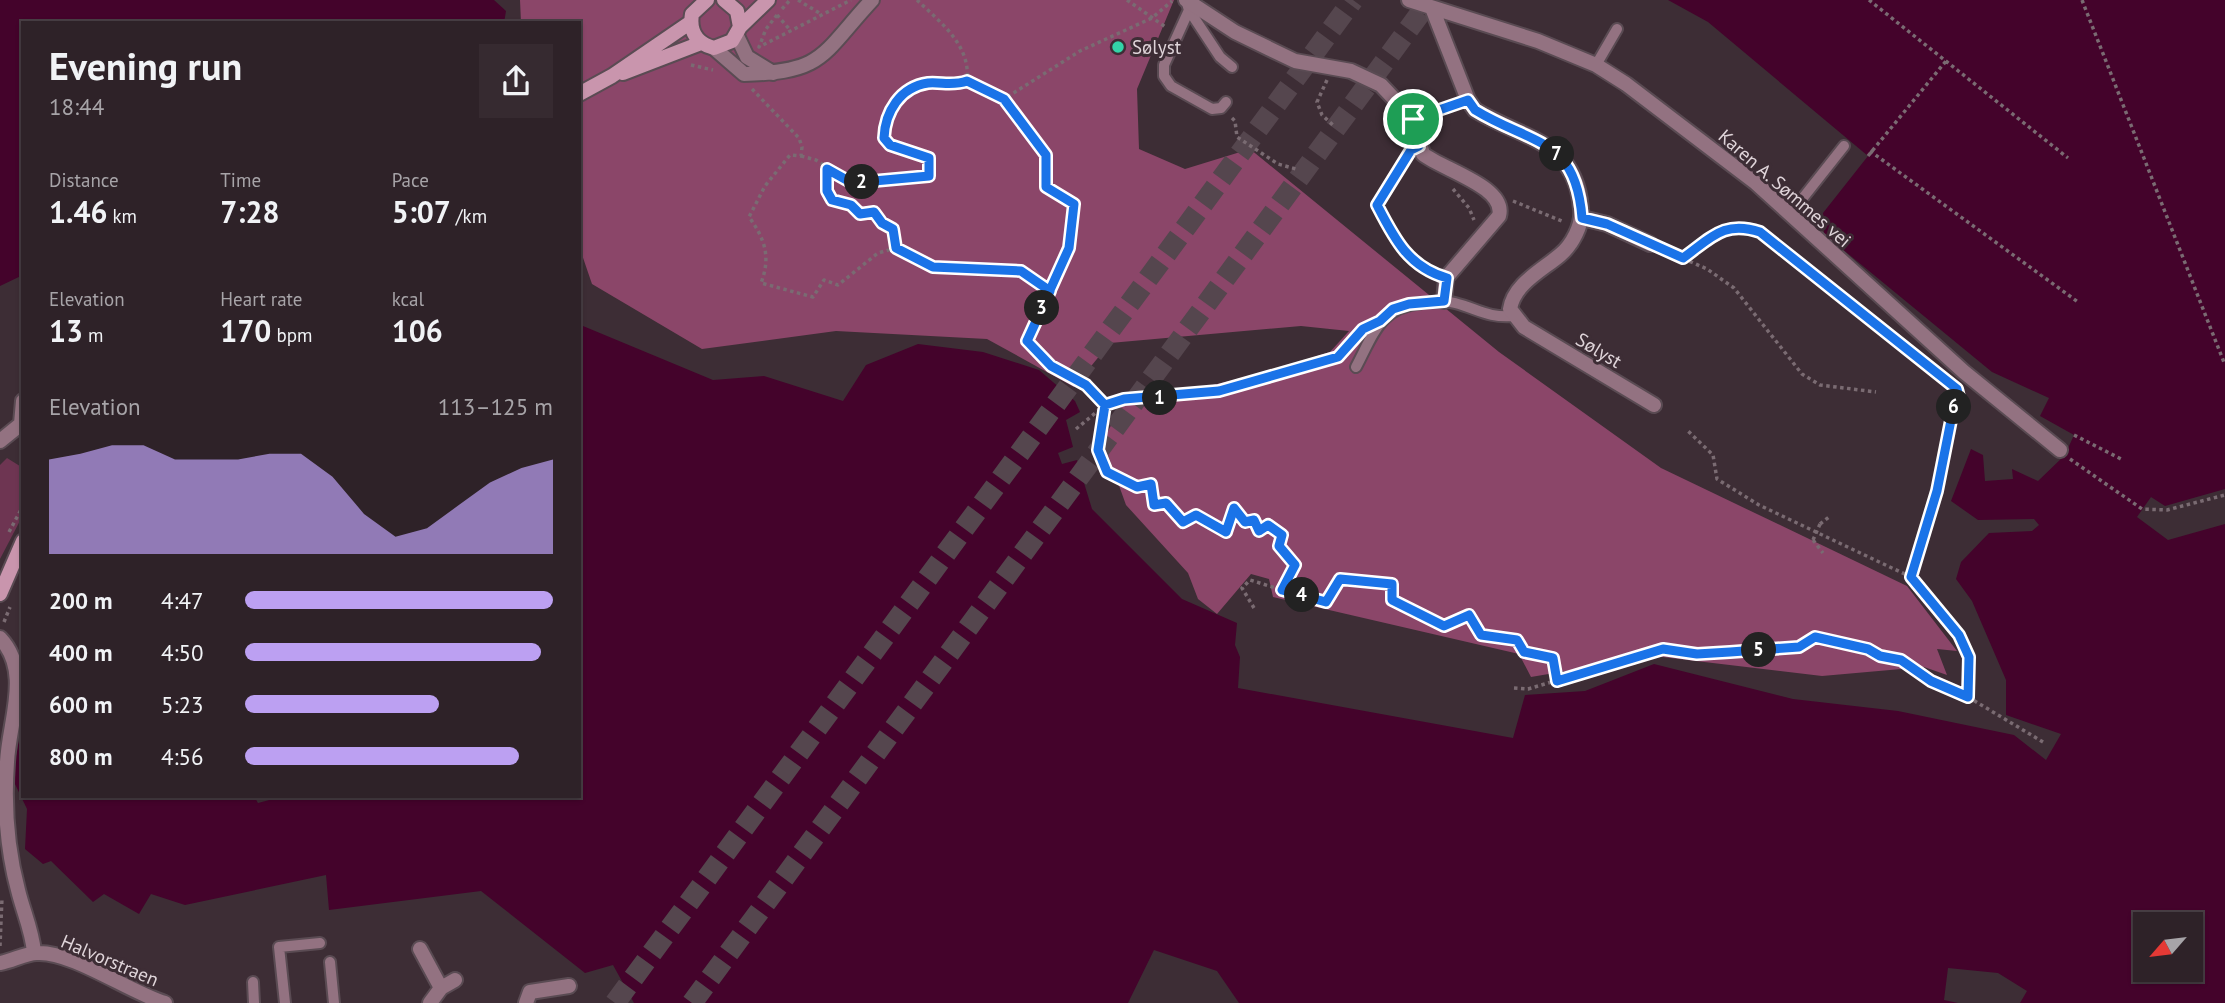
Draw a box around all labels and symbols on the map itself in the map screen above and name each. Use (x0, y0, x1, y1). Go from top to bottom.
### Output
place label: Sølyst (1132, 35, 1182, 59)
marker: Sølyst (1110, 39, 1126, 55)
pin (1383, 89, 1443, 149)
street label: Karen A. Sømmes vei (1714, 124, 1856, 252)
pin: 7 (1540, 136, 1574, 172)
pin: 2 (844, 164, 880, 200)
pin: 3 (1024, 290, 1060, 326)
street label: Sølyst (1572, 327, 1627, 373)
pin: 1 (1142, 380, 1178, 416)
pin: 6 (1937, 390, 1972, 424)
pin: 4 (1284, 578, 1320, 612)
pin: 5 (1742, 632, 1776, 668)
north arrow (2133, 912, 2203, 982)
street label: Halvorstraen (58, 929, 162, 991)

